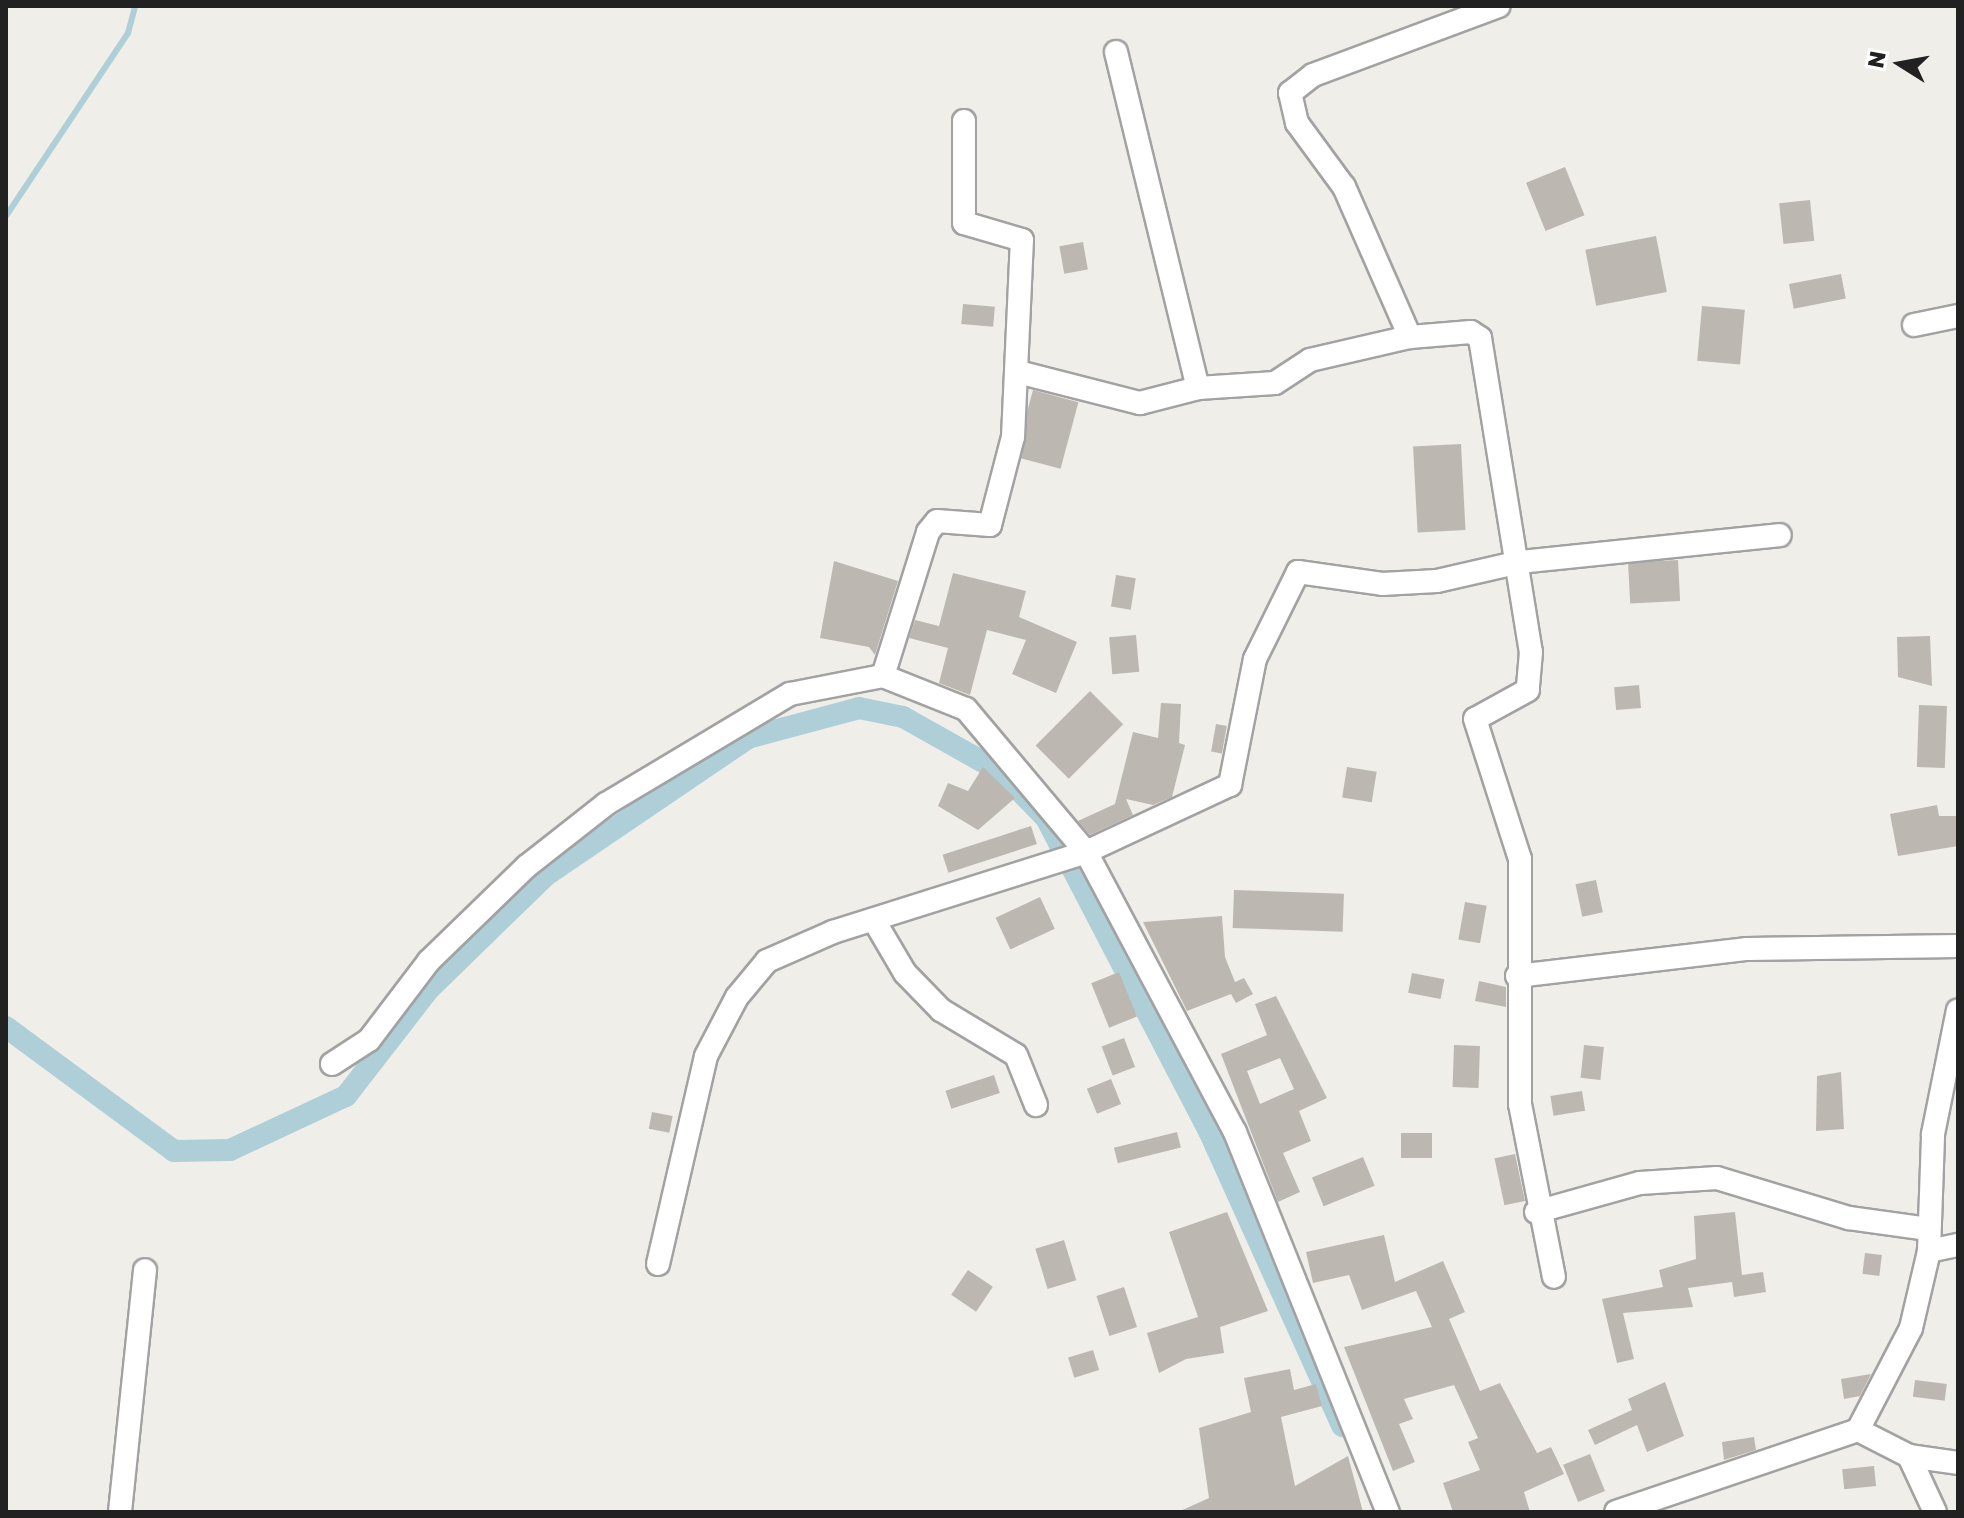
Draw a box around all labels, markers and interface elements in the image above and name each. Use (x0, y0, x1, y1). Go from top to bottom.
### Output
north arrow (1860, 24, 1940, 104)
text: N (1861, 49, 1891, 70)

